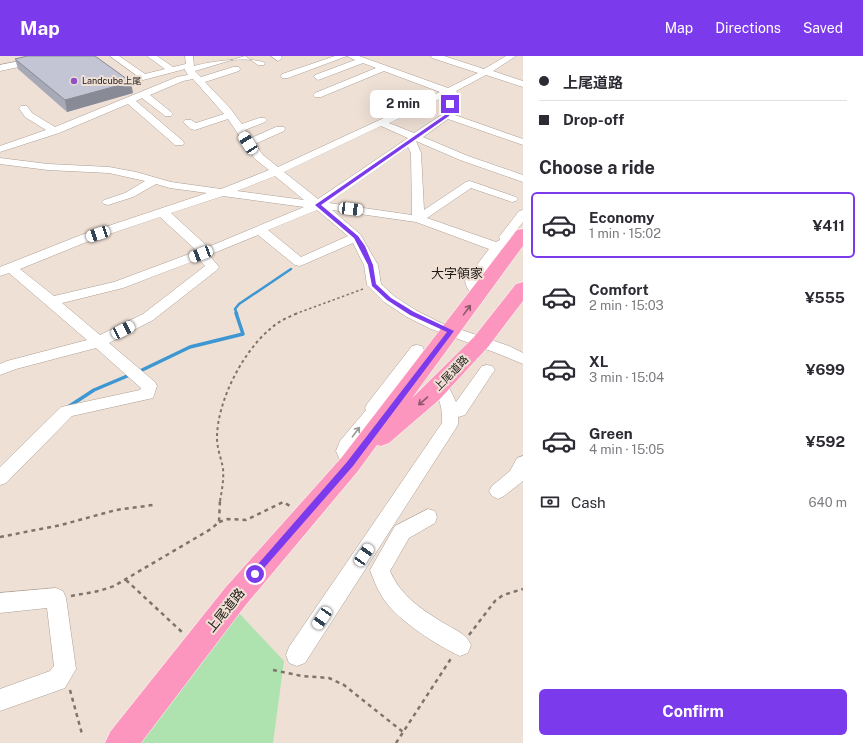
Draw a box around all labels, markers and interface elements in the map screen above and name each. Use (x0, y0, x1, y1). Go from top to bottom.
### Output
text: Map (20, 17, 60, 39)
text: Map (665, 20, 693, 36)
text: Directions (715, 20, 781, 36)
text: Saved (803, 20, 843, 36)
text: 上尾道路 (563, 74, 623, 91)
place label: Landcube上尾 (82, 75, 141, 86)
marker: Landcube上尾 (69, 76, 79, 86)
callout: 2 min (370, 90, 436, 118)
route end (441, 95, 459, 113)
text: 2 min (386, 96, 420, 111)
text: Drop-off (563, 111, 624, 128)
car (236, 130, 260, 156)
text: Choose a ride (539, 157, 655, 178)
car (338, 202, 364, 216)
icon: car (541, 207, 577, 243)
text: Economy (589, 209, 654, 226)
text: ¥411 (812, 217, 845, 234)
car (85, 225, 111, 243)
text: 1 min · 15:02 (589, 226, 661, 241)
car (188, 244, 214, 264)
district label: 大字領家 (431, 266, 483, 281)
icon: car (541, 279, 577, 315)
text: Comfort (589, 281, 649, 298)
text: ¥555 (805, 289, 845, 306)
text: 2 min · 15:03 (589, 298, 664, 313)
one-way arrow (462, 305, 471, 316)
car (110, 319, 136, 341)
icon: car (541, 351, 577, 387)
street label: 上尾道路 (431, 353, 471, 393)
text: XL (589, 353, 608, 370)
text: ¥699 (806, 361, 845, 378)
text: 3 min · 15:04 (589, 370, 664, 385)
one-way arrow (418, 396, 428, 405)
icon: car (541, 423, 577, 459)
text: Green (589, 425, 633, 442)
one-way arrow (352, 426, 361, 437)
text: ¥592 (806, 433, 845, 450)
text: 4 min · 15:05 (589, 442, 664, 457)
icon: cash (539, 491, 561, 513)
text: Cash (571, 494, 606, 511)
text: 640 m (808, 495, 847, 510)
car (352, 542, 376, 568)
route start (246, 565, 264, 583)
street label: 上尾道路 (203, 585, 248, 635)
car (310, 605, 334, 631)
button: Confirm (539, 689, 847, 735)

